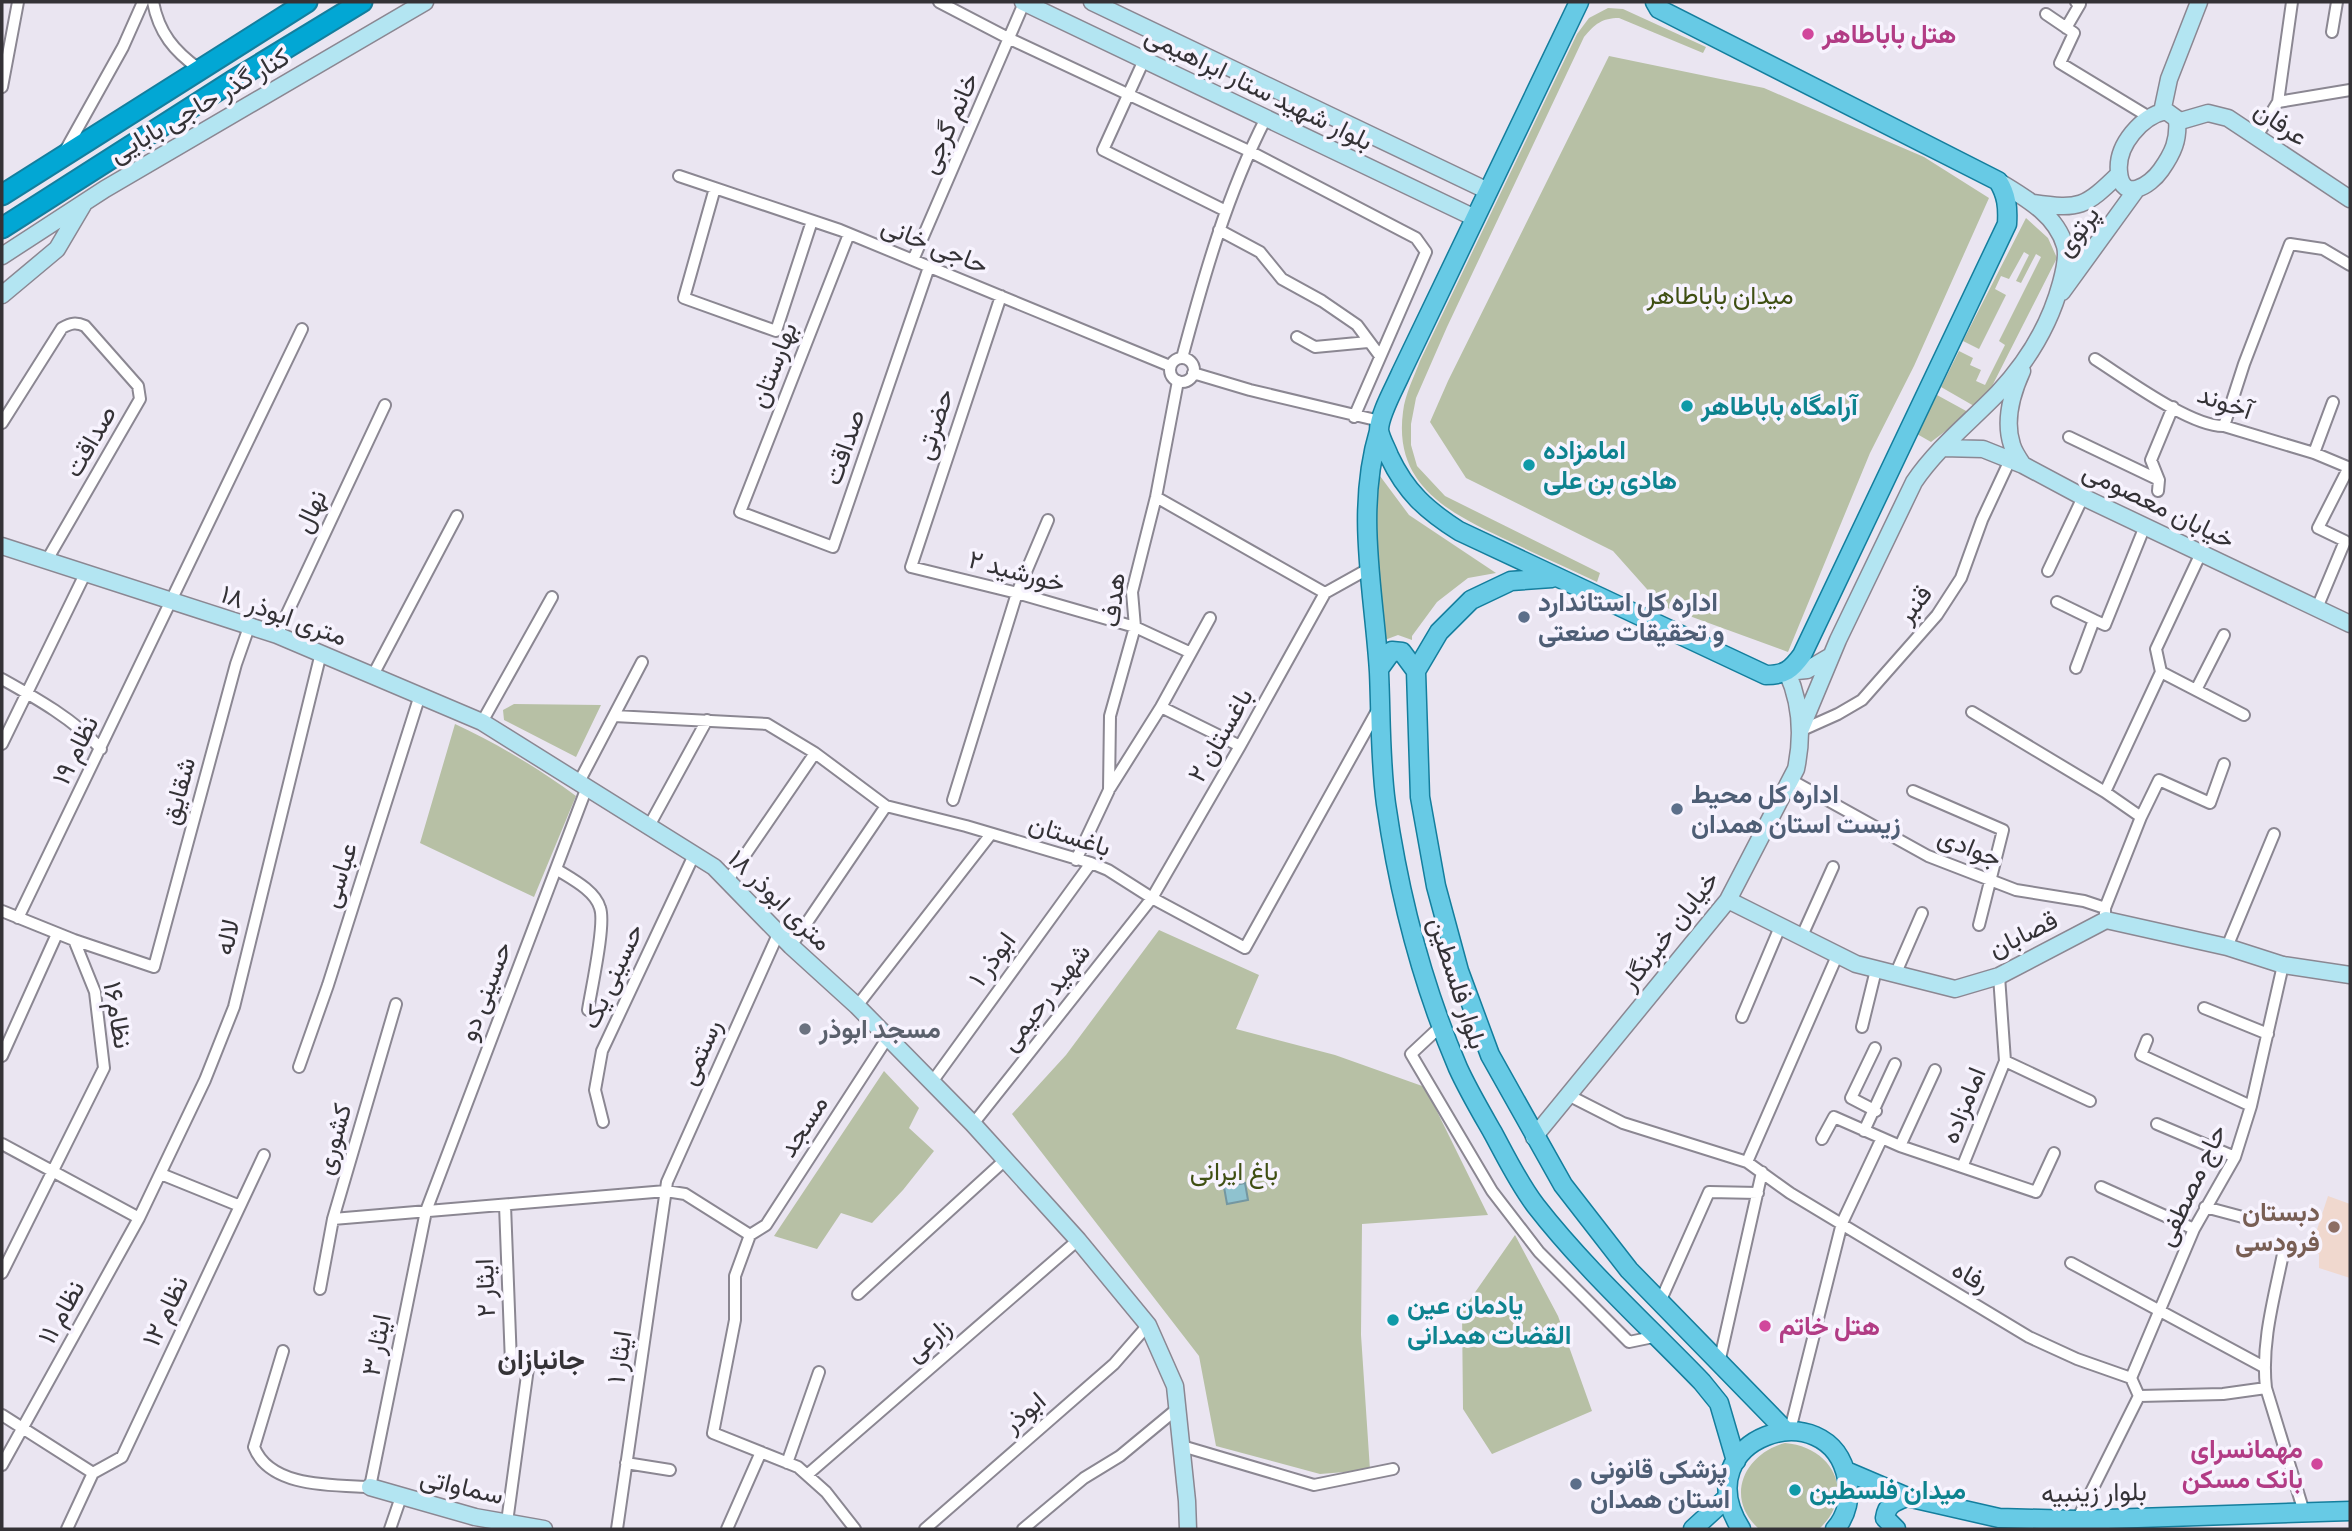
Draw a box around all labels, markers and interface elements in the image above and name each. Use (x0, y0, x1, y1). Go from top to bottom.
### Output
place label: هتل باباطاهر (1821, 17, 1956, 50)
street label: بلوار شهید ستار ابراهیمی (1140, 18, 1379, 157)
marker: هتل باباطاهر (1800, 26, 1816, 42)
street label: کنار گذر حاجی بابایی (103, 40, 295, 170)
street label: خانم گرجی (912, 67, 986, 179)
street label: عرفان (2248, 93, 2315, 153)
street label: پرتوی (2047, 199, 2108, 264)
street label: حاجی خانی (877, 208, 994, 281)
park label: میدان باباطاهر (1645, 278, 1794, 311)
street label: بهارستان (741, 317, 804, 412)
street label: آخوند (2193, 377, 2259, 427)
street label: حضرتی (907, 384, 960, 464)
place label: آرامگاه باباطاهر (1700, 389, 1860, 422)
marker: آرامگاه باباطاهر (1679, 398, 1695, 414)
street label: صداقت (56, 399, 123, 483)
street label: صداقت (815, 405, 872, 489)
place label: امامزاده هادی بن علی (1543, 433, 1677, 496)
street label: خیابان معصومی (2078, 454, 2241, 556)
marker: امامزاده هادی بن علی (1521, 457, 1537, 473)
street label: نهال (285, 484, 334, 538)
street label: خورشید ۲ (965, 542, 1069, 599)
street label: هدف (1093, 571, 1132, 629)
street label: ۱۸ متری ابوذر (217, 576, 352, 653)
street label: قنبر (1888, 578, 1939, 630)
place label: اداره کل استاندارد و تحقیقات صنعتی (1538, 585, 1725, 648)
marker: اداره کل استاندارد و تحقیقات صنعتی (1516, 609, 1532, 625)
street label: باغستان ۲ (1179, 682, 1260, 788)
street label: نظام ۱۹ (44, 710, 106, 790)
street label: شقایق (153, 754, 202, 828)
place label: اداره کل محیط زیست استان همدان (1691, 777, 1901, 840)
marker: اداره کل محیط زیست استان همدان (1669, 801, 1685, 817)
street label: باغستان (1025, 806, 1115, 863)
street label: جوادی (1933, 819, 2007, 874)
street label: عباسی (313, 838, 364, 912)
street label: ۱۸ متری ابوذر (721, 842, 839, 957)
street label: خیابان خبرنگار (1611, 863, 1725, 997)
street label: قصابان (1983, 903, 2063, 964)
street label: بلوار فلسطین (1422, 913, 1495, 1053)
street label: لاله (206, 916, 247, 958)
street label: حسینی یک (573, 918, 650, 1034)
street label: ابوذر ۱ (961, 925, 1022, 993)
street label: حسینی دو (451, 936, 519, 1045)
street label: شهید رحیمی (992, 936, 1097, 1057)
street label: نظام۱۶ (95, 979, 141, 1051)
place label: مسجد ابوذر (818, 1012, 941, 1045)
street label: رستمی (670, 1014, 729, 1090)
marker: مسجد ابوذر (797, 1021, 813, 1037)
street label: امامزاده (1932, 1062, 1993, 1148)
street label: مسجد (770, 1088, 835, 1163)
street label: کشوری (307, 1100, 358, 1178)
street label: حاج مصطفی (2148, 1119, 2235, 1252)
park label: باغ ایرانی (1190, 1154, 1278, 1189)
place label: دبستان فرودسی (2235, 1195, 2320, 1258)
marker: دبستان فرودسی (2326, 1219, 2342, 1235)
street label: رفاه (1947, 1252, 1996, 1299)
street label: ایثار ۲ (467, 1258, 502, 1318)
street label: نظام ۱۲ (134, 1270, 196, 1352)
street label: نظام ۱۱ (30, 1274, 92, 1350)
place label: یادمان عین القضات همدانی (1407, 1288, 1571, 1351)
place label: هتل خاتم (1779, 1309, 1880, 1343)
street label: ایثار ۳ (353, 1311, 398, 1379)
street label: زارعی (898, 1311, 958, 1369)
marker: یادمان عین القضات همدانی (1385, 1312, 1401, 1328)
marker: هتل خاتم (1757, 1318, 1773, 1334)
street label: ایثار ۱ (598, 1328, 639, 1385)
district label: جانبازان (497, 1340, 585, 1377)
street label: ابوذر (995, 1384, 1052, 1440)
place label: مهمانسرای بانک مسکن (2182, 1432, 2303, 1495)
place label: پزشکی قانونی استان همدان (1590, 1452, 1730, 1515)
marker: مهمانسرای بانک مسکن (2309, 1456, 2325, 1472)
street label: سماواتی (417, 1460, 507, 1511)
place label: میدان فلسطین (1809, 1473, 1966, 1506)
street label: بلوار زینبیه (2041, 1474, 2147, 1509)
marker: پزشکی قانونی استان همدان (1568, 1476, 1584, 1492)
marker: میدان فلسطین (1787, 1482, 1803, 1498)

